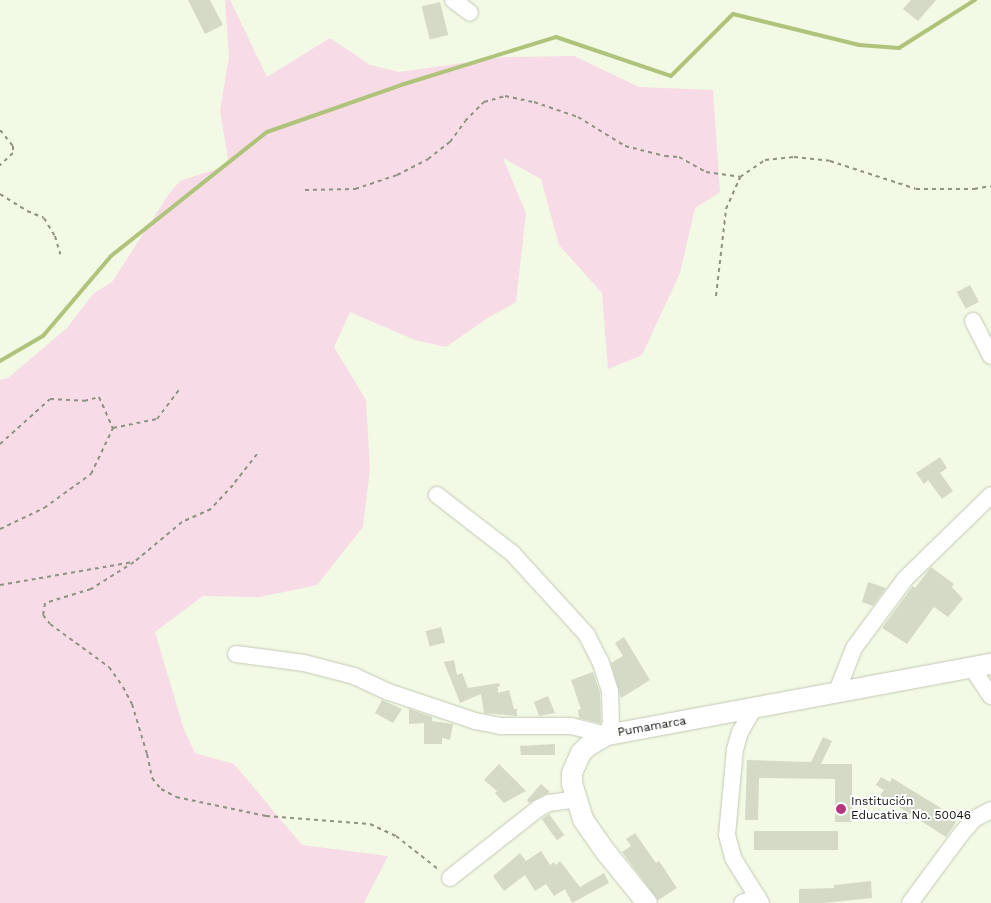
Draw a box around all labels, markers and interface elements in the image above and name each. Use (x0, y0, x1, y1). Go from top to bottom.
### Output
street label: Pumamarca (617, 714, 687, 740)
place label: Institución Educativa No. 50046 (851, 795, 971, 823)
marker: Institución Educativa No. 50046 (835, 803, 847, 815)

